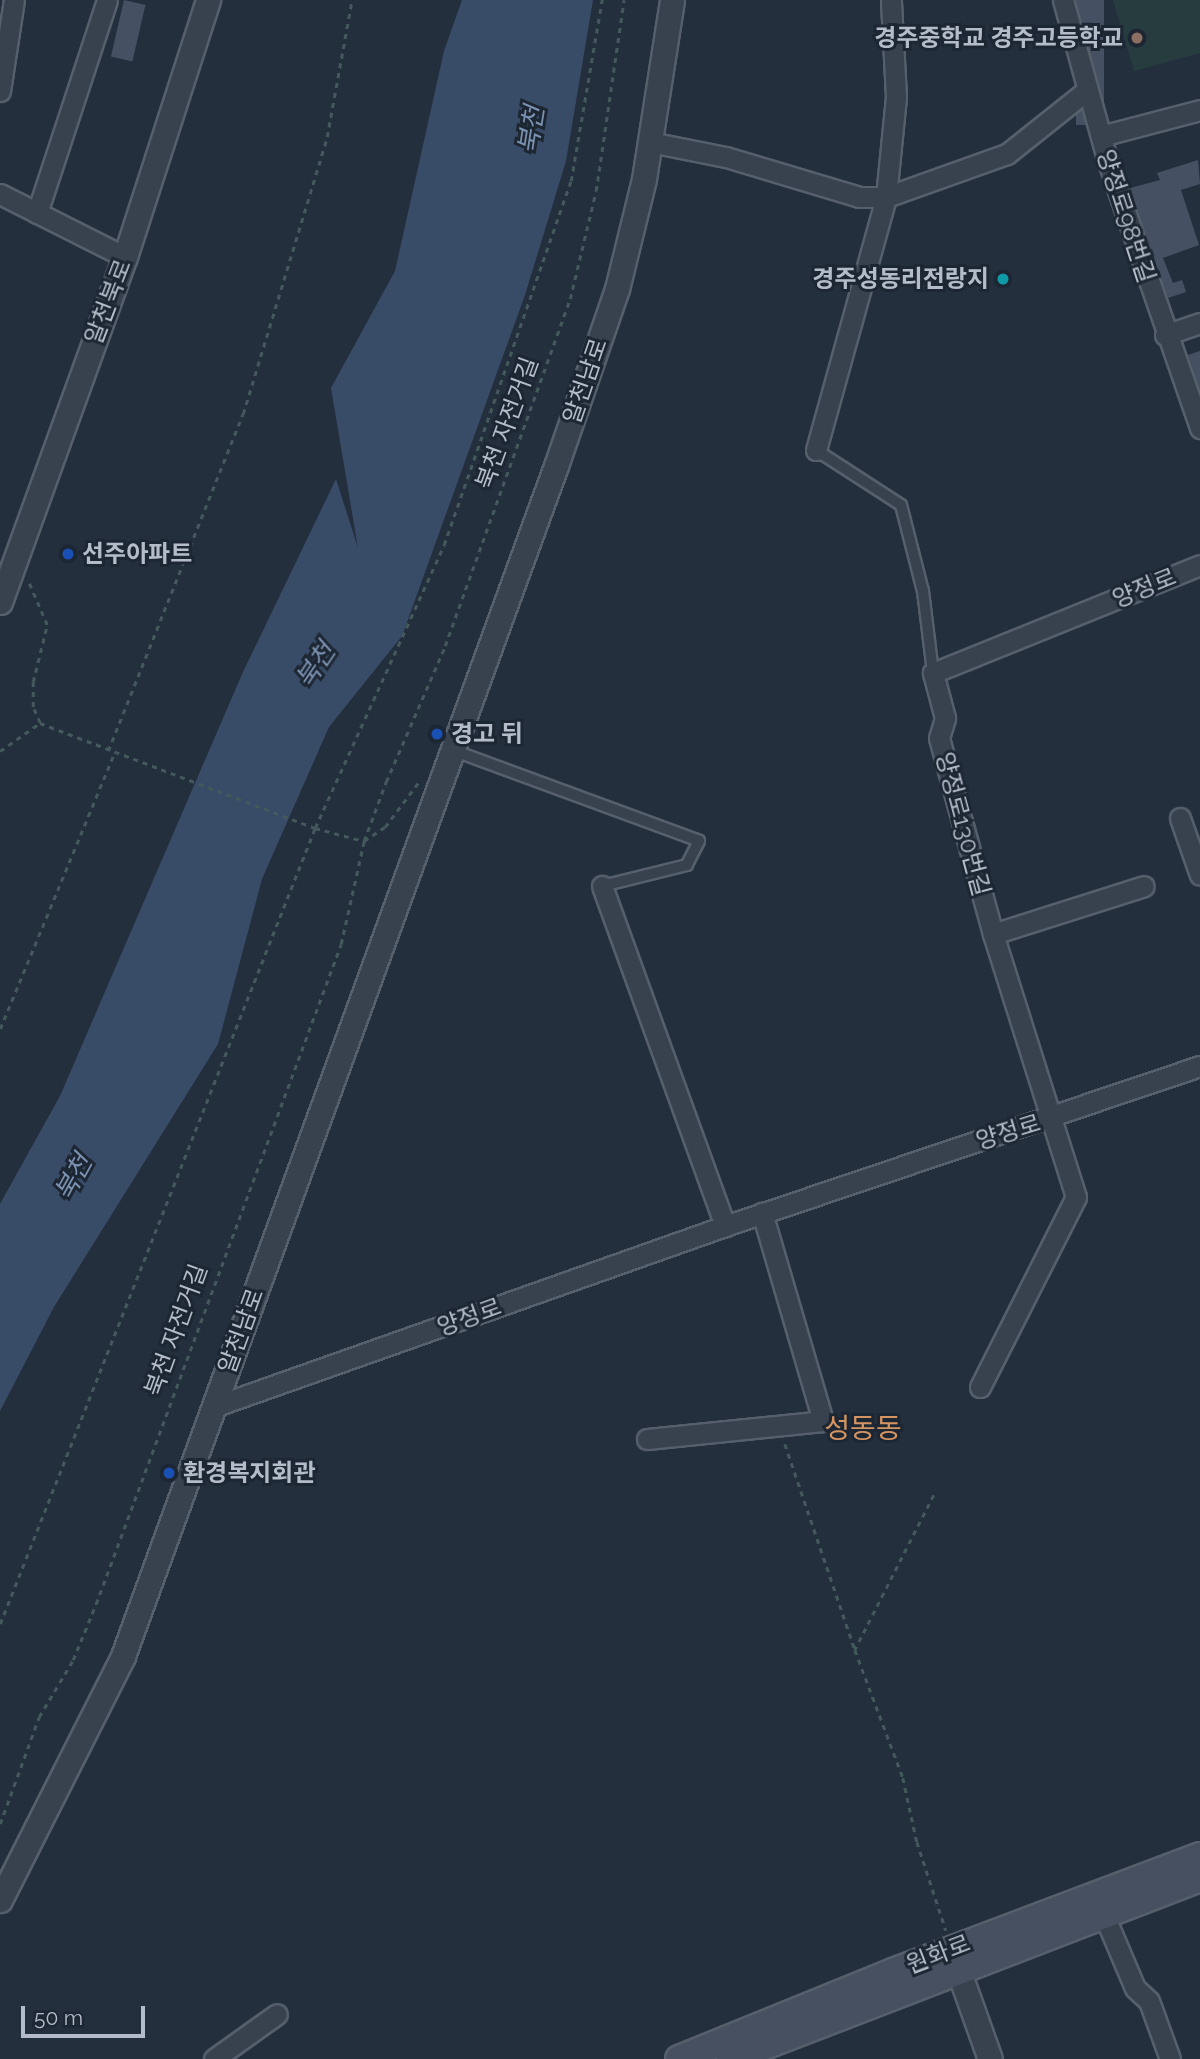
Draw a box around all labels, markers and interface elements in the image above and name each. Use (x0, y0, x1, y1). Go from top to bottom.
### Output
place label: 경주중학교 경주고등학교 (874, 24, 1123, 52)
marker: 경주중학교 경주고등학교 (1129, 30, 1145, 46)
water label: 북천 (513, 104, 551, 156)
street label: 양정로98번길 (1091, 146, 1161, 286)
street label: 알천북로 (79, 256, 137, 348)
place label: 경주성동리전랑지 (812, 265, 989, 293)
marker: 경주성동리전랑지 (995, 271, 1011, 287)
street label: 알천남로 (557, 335, 613, 427)
street label: 북천 자전거길 (470, 353, 544, 493)
place label: 선주아파트 (82, 540, 192, 568)
marker: 선주아파트 (60, 546, 76, 562)
street label: 양정로 (1108, 562, 1180, 614)
water label: 북천 (290, 637, 342, 695)
place label: 경고 뒤 (451, 720, 523, 748)
marker: 경고 뒤 (429, 726, 445, 742)
street label: 양정로130번길 (930, 749, 996, 899)
street label: 양정로 (972, 1109, 1044, 1155)
water label: 북천 (49, 1150, 99, 1206)
street label: 북천 자전거길 (139, 1260, 213, 1400)
street label: 알천남로 (212, 1285, 270, 1377)
street label: 양정로 (433, 1292, 505, 1342)
district label: 성동동 (824, 1412, 902, 1446)
place label: 환경복지회관 (183, 1459, 315, 1487)
marker: 환경복지회관 (161, 1465, 177, 1481)
street label: 원화로 (902, 1929, 974, 1979)
scale bar (24, 1993, 149, 2037)
text: 50 m (34, 2005, 83, 2030)

